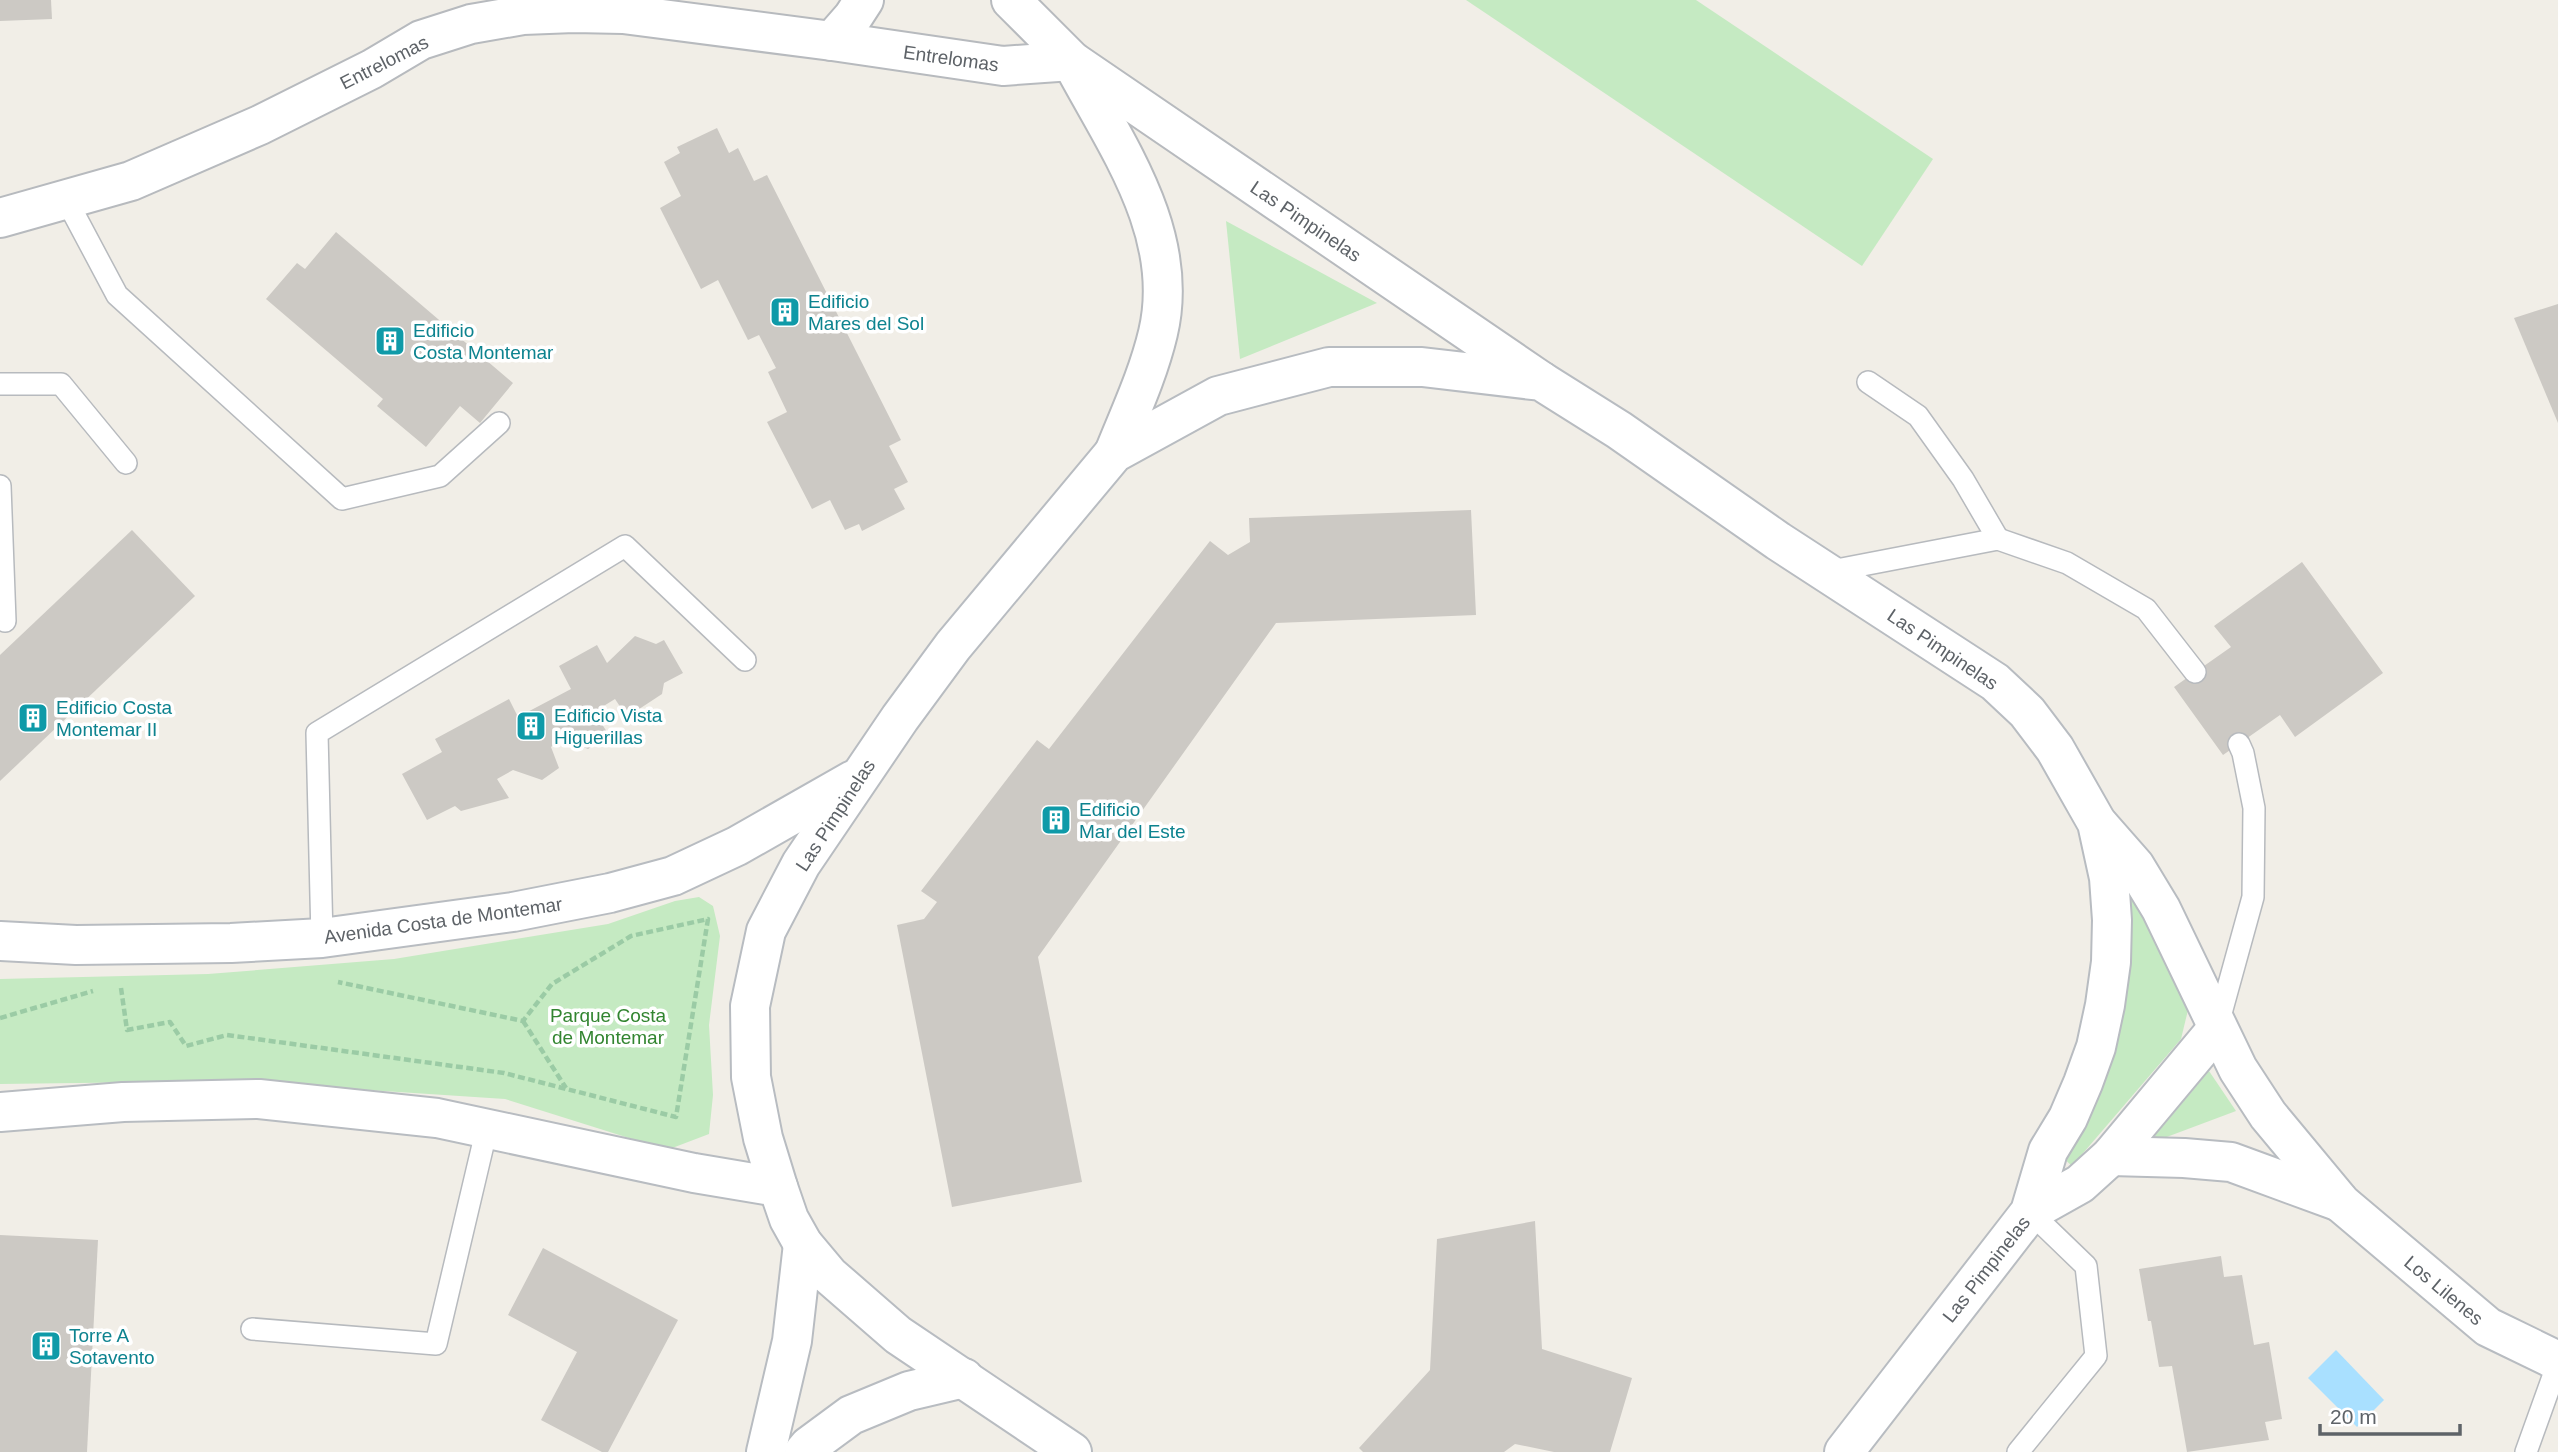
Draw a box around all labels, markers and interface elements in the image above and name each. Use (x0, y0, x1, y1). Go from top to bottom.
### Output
street label: Entrelomas (337, 31, 432, 94)
street label: Entrelomas (902, 41, 1000, 76)
street label: Las Pimpinelas (1246, 177, 1365, 266)
place label: Edificio Mares del Sol (808, 291, 924, 334)
building icon: Edificio Mares del Sol (768, 295, 802, 329)
place label: Edificio Costa Montemar (413, 320, 554, 363)
building icon: Edificio Costa Montemar (373, 324, 407, 358)
street label: Las Pimpinelas (1883, 605, 2002, 694)
place label: Edificio Costa Montemar II (56, 697, 173, 740)
building icon: Edificio Costa Montemar II (16, 701, 50, 735)
place label: Edificio Vista Higuerillas (554, 705, 663, 748)
building icon: Edificio Vista Higuerillas (514, 709, 548, 743)
street label: Las Pimpinelas (792, 756, 879, 875)
place label: Edificio Mar del Este (1079, 799, 1186, 842)
building icon: Edificio Mar del Este (1039, 803, 1073, 837)
street label: Avenida Costa de Montemar (323, 893, 564, 948)
park label: Parque Costa de Montemar (550, 1005, 667, 1048)
street label: Las Pimpinelas (1938, 1212, 2034, 1327)
street label: Los Lilenes (2400, 1251, 2487, 1329)
place label: Torre A Sotavento (69, 1325, 155, 1368)
building icon: Torre A Sotavento (29, 1329, 63, 1363)
scale bar (2320, 1392, 2460, 1436)
text: 20 m (2330, 1405, 2377, 1428)

